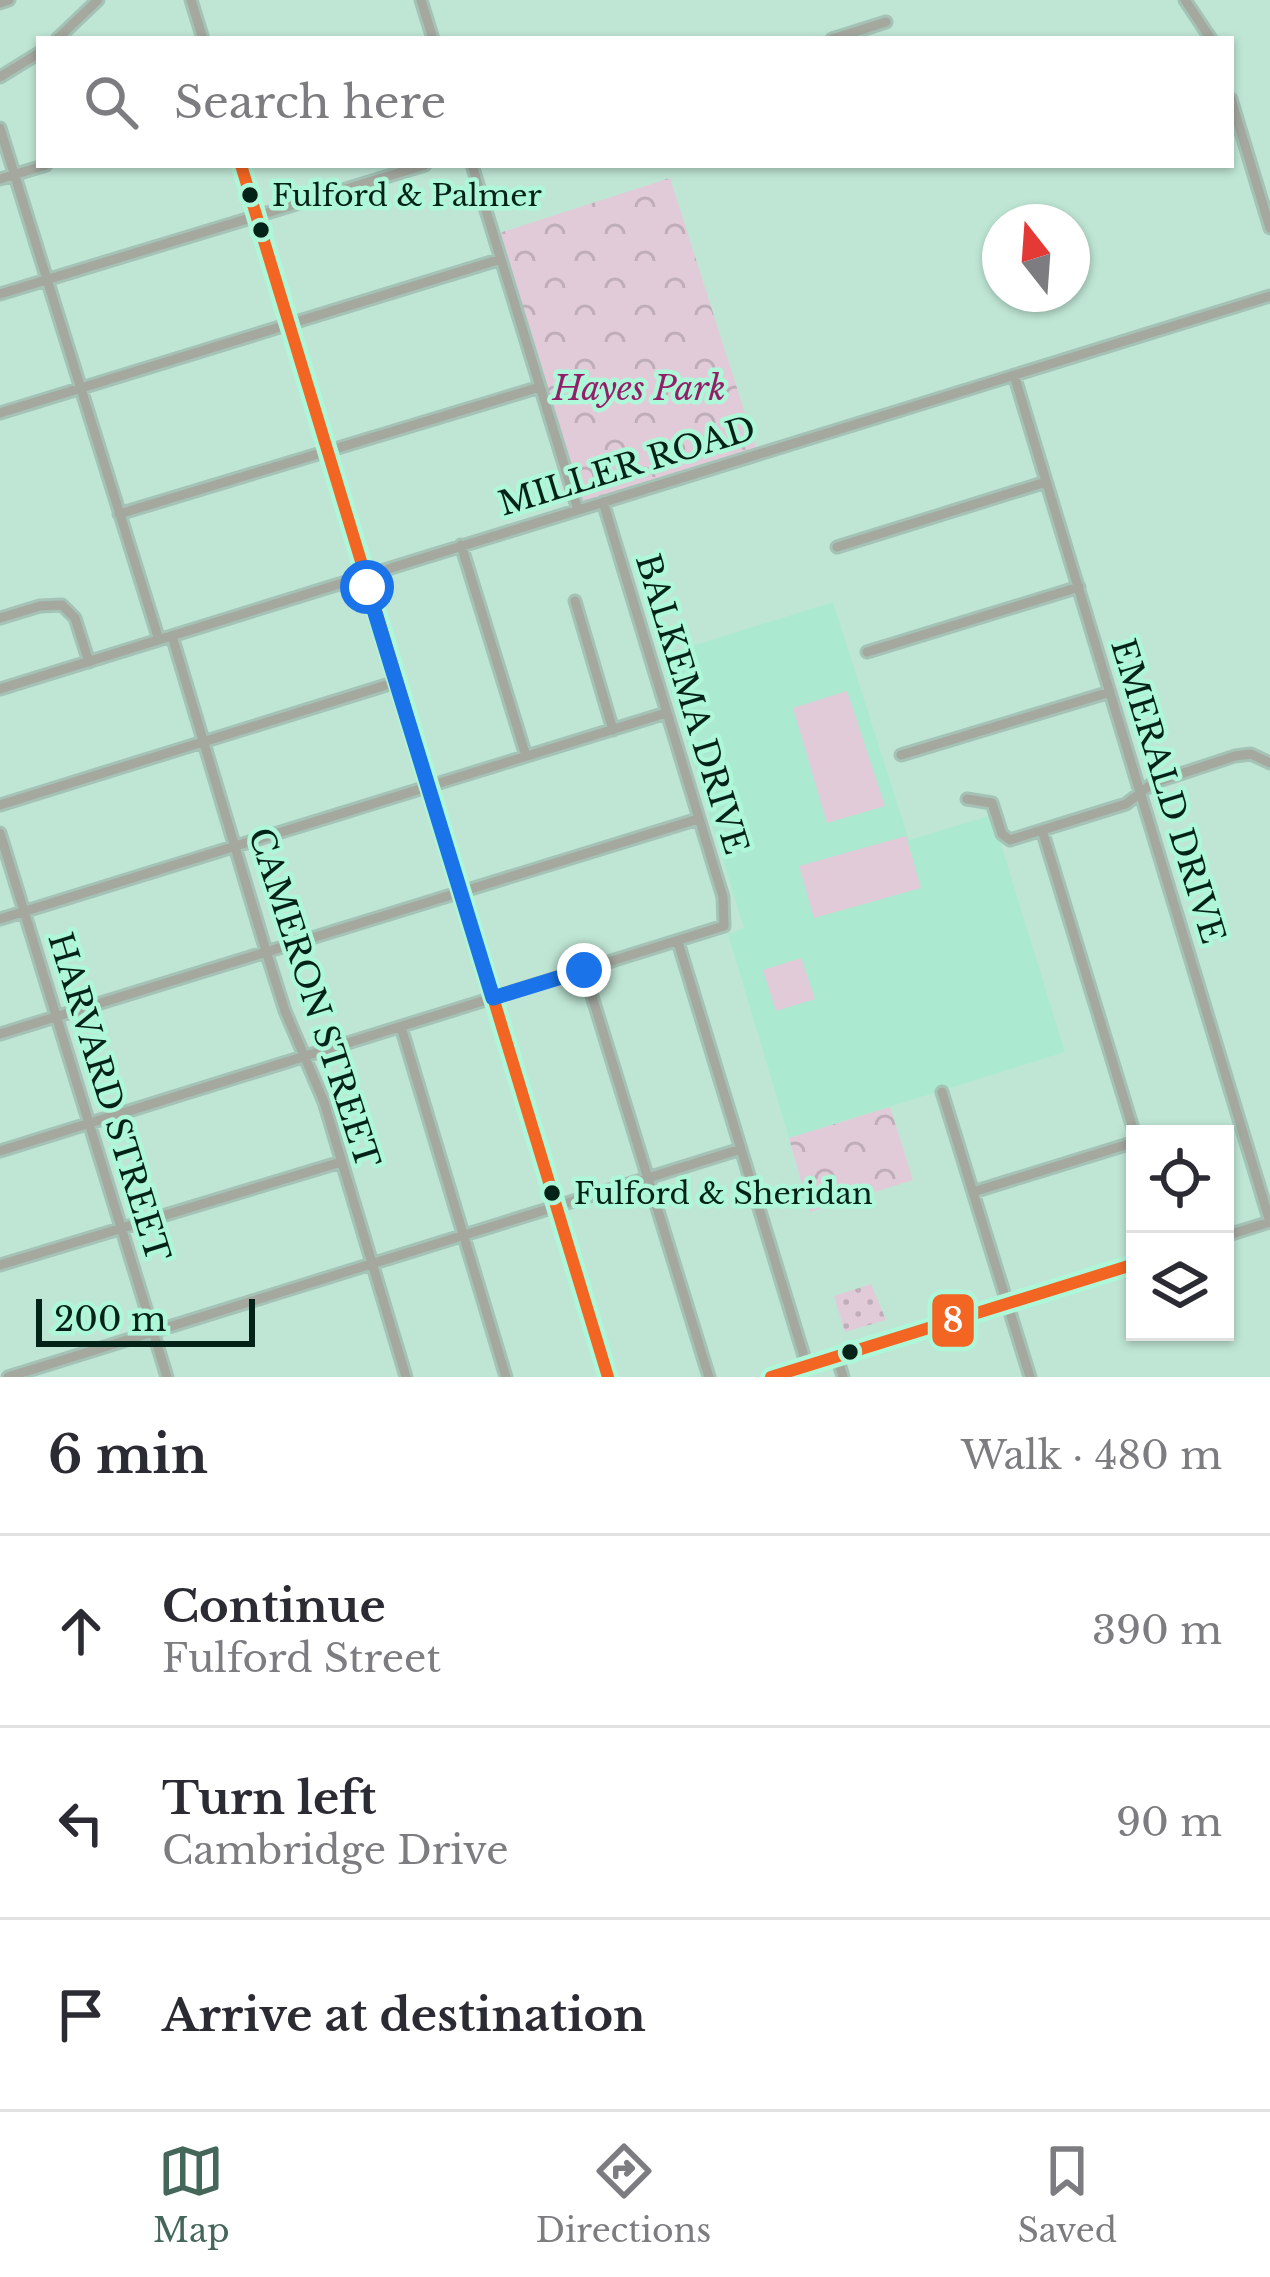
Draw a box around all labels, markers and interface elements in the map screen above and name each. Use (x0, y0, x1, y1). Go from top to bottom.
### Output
search box (36, 36, 1234, 168)
icon: search (78, 69, 144, 135)
text: Search here (174, 74, 446, 130)
place label: Fulford & Palmer (272, 177, 542, 214)
marker: Fulford & Palmer (239, 184, 261, 206)
north arrow (982, 204, 1090, 312)
unlabelled marker (250, 219, 272, 241)
park label: Hayes Park (551, 368, 726, 409)
street label: MILLER ROAD (494, 407, 760, 525)
street label: BALKEMA DRIVE (627, 549, 757, 859)
route start (340, 560, 394, 614)
street label: EMERALD DRIVE (1102, 634, 1234, 948)
street label: CAMERON STREET (240, 823, 388, 1173)
street label: HARVARD STREET (39, 928, 179, 1266)
route end (557, 943, 611, 997)
map controls (1126, 1125, 1234, 1341)
button: locate (1126, 1125, 1234, 1233)
place label: Fulford & Sheridan (574, 1175, 873, 1212)
marker: Fulford & Sheridan (541, 1182, 563, 1204)
button: layers (1126, 1233, 1234, 1341)
line badge: 8 (930, 1292, 976, 1349)
scale bar (36, 1293, 255, 1346)
text: 200 m (54, 1299, 166, 1340)
text: 8 (943, 1300, 963, 1341)
unlabelled marker (839, 1341, 861, 1363)
text: 6 min (48, 1424, 208, 1487)
text: Walk · 480 m (961, 1431, 1222, 1480)
text: Continue (162, 1578, 386, 1634)
icon: ahead (48, 1598, 114, 1664)
text: 390 m (1092, 1606, 1222, 1655)
text: Fulford Street (162, 1634, 441, 1683)
text: Turn left (162, 1770, 376, 1826)
icon: left (48, 1790, 114, 1856)
text: 90 m (1116, 1798, 1222, 1847)
text: Cambridge Drive (162, 1826, 509, 1875)
icon: arrive (48, 1982, 114, 2048)
text: Arrive at destination (162, 1987, 646, 2043)
tab: Map (153, 2138, 230, 2251)
tab: Directions (536, 2138, 711, 2251)
tab: Saved (1017, 2138, 1117, 2251)

